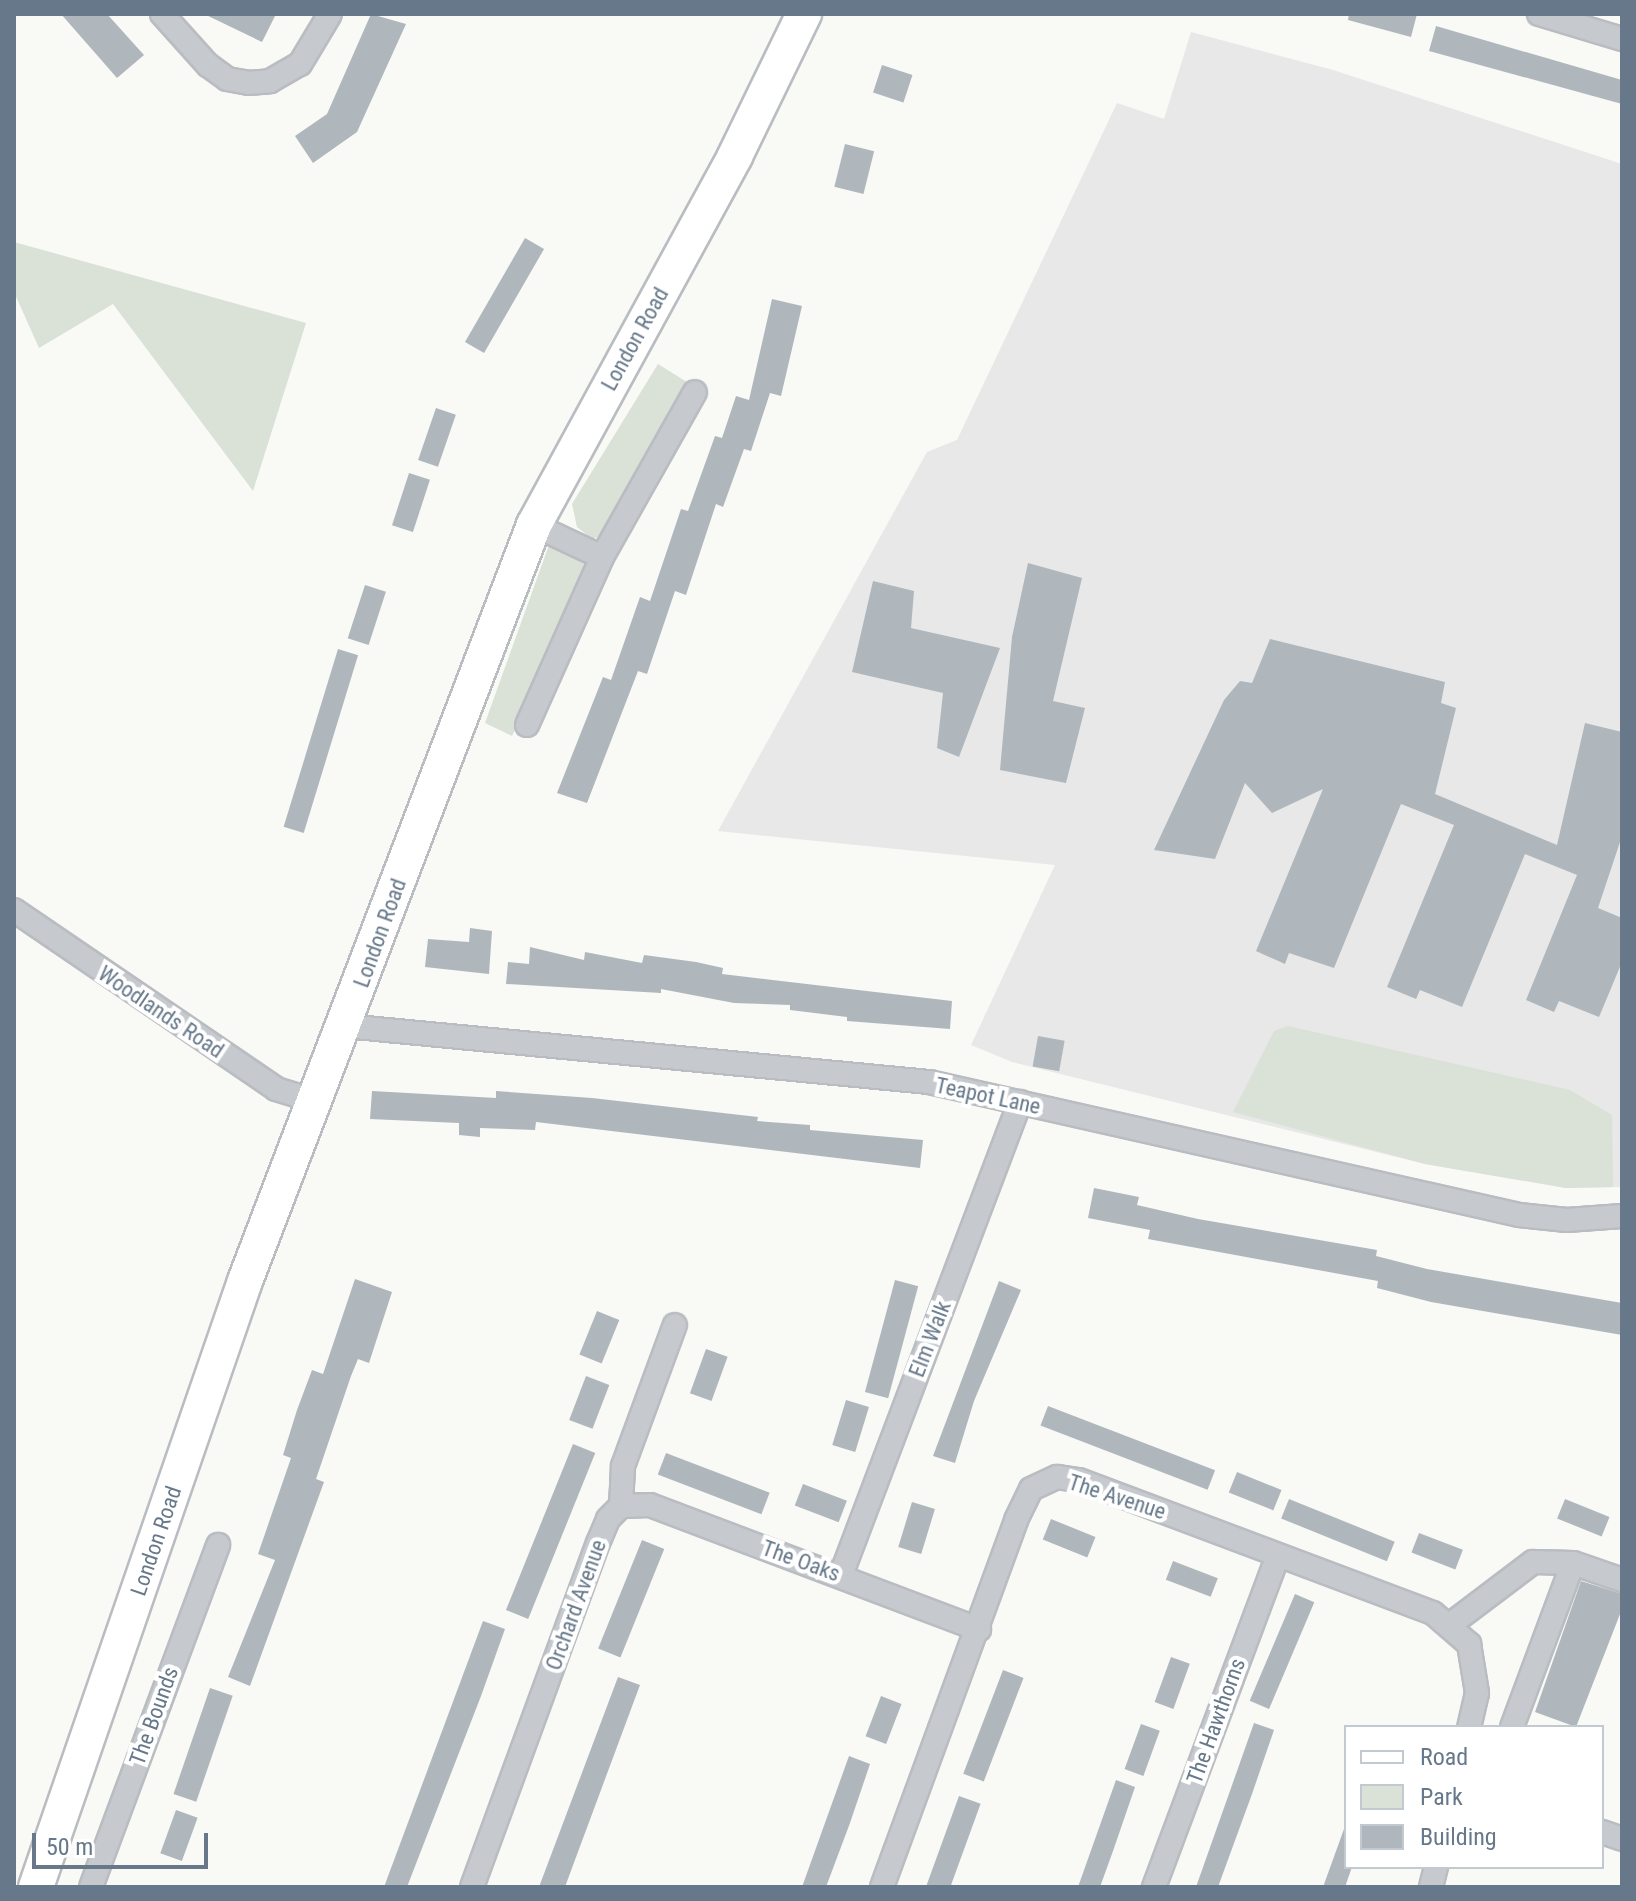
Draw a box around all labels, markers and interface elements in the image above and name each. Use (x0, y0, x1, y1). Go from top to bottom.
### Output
street label: London Road (596, 283, 674, 395)
street label: London Road (348, 875, 412, 991)
street label: Woodlands Road (93, 960, 229, 1064)
street label: Teapot Lane (933, 1072, 1043, 1120)
street label: Elm Walk (903, 1297, 957, 1381)
street label: The Avenue (1065, 1469, 1169, 1525)
street label: London Road (125, 1483, 187, 1599)
street label: The Oaks (758, 1535, 844, 1587)
street label: Orchard Avenue (540, 1536, 612, 1674)
street label: The Hawthorns (1181, 1655, 1251, 1787)
street label: The Bounds (124, 1663, 184, 1769)
legend (1344, 1725, 1604, 1869)
text: Road (1420, 1743, 1468, 1771)
text: Park (1420, 1783, 1463, 1811)
scale bar (36, 1817, 212, 1867)
text: Building (1420, 1823, 1497, 1851)
text: 50 m (46, 1833, 93, 1861)

